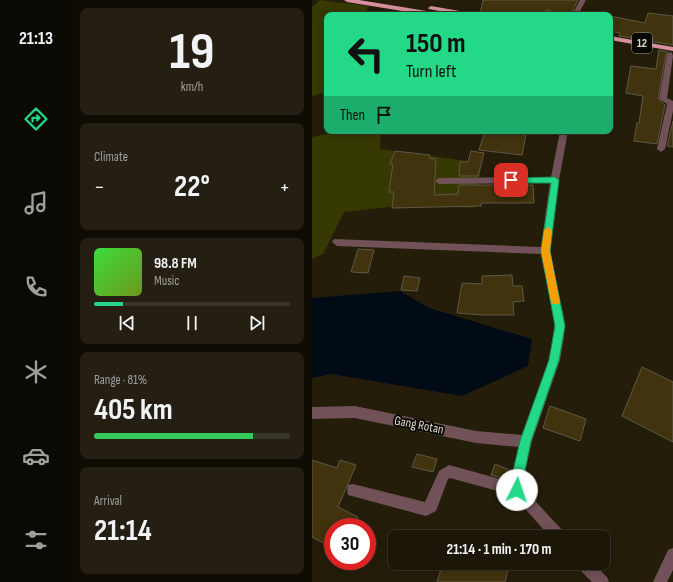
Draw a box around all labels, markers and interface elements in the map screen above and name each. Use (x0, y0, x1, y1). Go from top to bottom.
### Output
text: 19 (169, 21, 215, 84)
text: 150 m (406, 27, 466, 60)
text: 21:13 (19, 28, 53, 49)
icon: left (340, 28, 392, 80)
road number: 12 (632, 33, 652, 53)
text: Turn left (406, 61, 457, 82)
text: km/h (181, 79, 203, 95)
icon: arrive (373, 104, 395, 126)
icon: directions (22, 105, 50, 133)
text: Then (340, 106, 365, 125)
text: Climate (94, 149, 128, 165)
pin (494, 163, 528, 197)
text: 22° (174, 169, 210, 205)
icon: arrive (500, 169, 522, 191)
text: − (94, 174, 105, 201)
text: + (279, 174, 290, 201)
icon: music (22, 189, 50, 217)
text: 98.8 FM (154, 254, 197, 273)
icon: phone (22, 273, 50, 301)
text: Music (154, 273, 179, 289)
icon: previous (116, 312, 138, 334)
icon: pause (181, 312, 203, 334)
icon: next (246, 312, 268, 334)
icon: climate (22, 358, 50, 386)
text: Range · 81% (94, 372, 147, 388)
text: 405 km (94, 392, 173, 428)
street label: Gang Rotan (393, 412, 445, 438)
icon: car (22, 442, 50, 470)
position arrow (496, 469, 538, 511)
text: Arrival (94, 493, 122, 509)
text: 21:14 (94, 513, 152, 549)
speed limit sign: 30 (324, 518, 376, 570)
icon: filters (22, 526, 50, 554)
text: 21:14 · 1 min · 170 m (447, 540, 551, 559)

